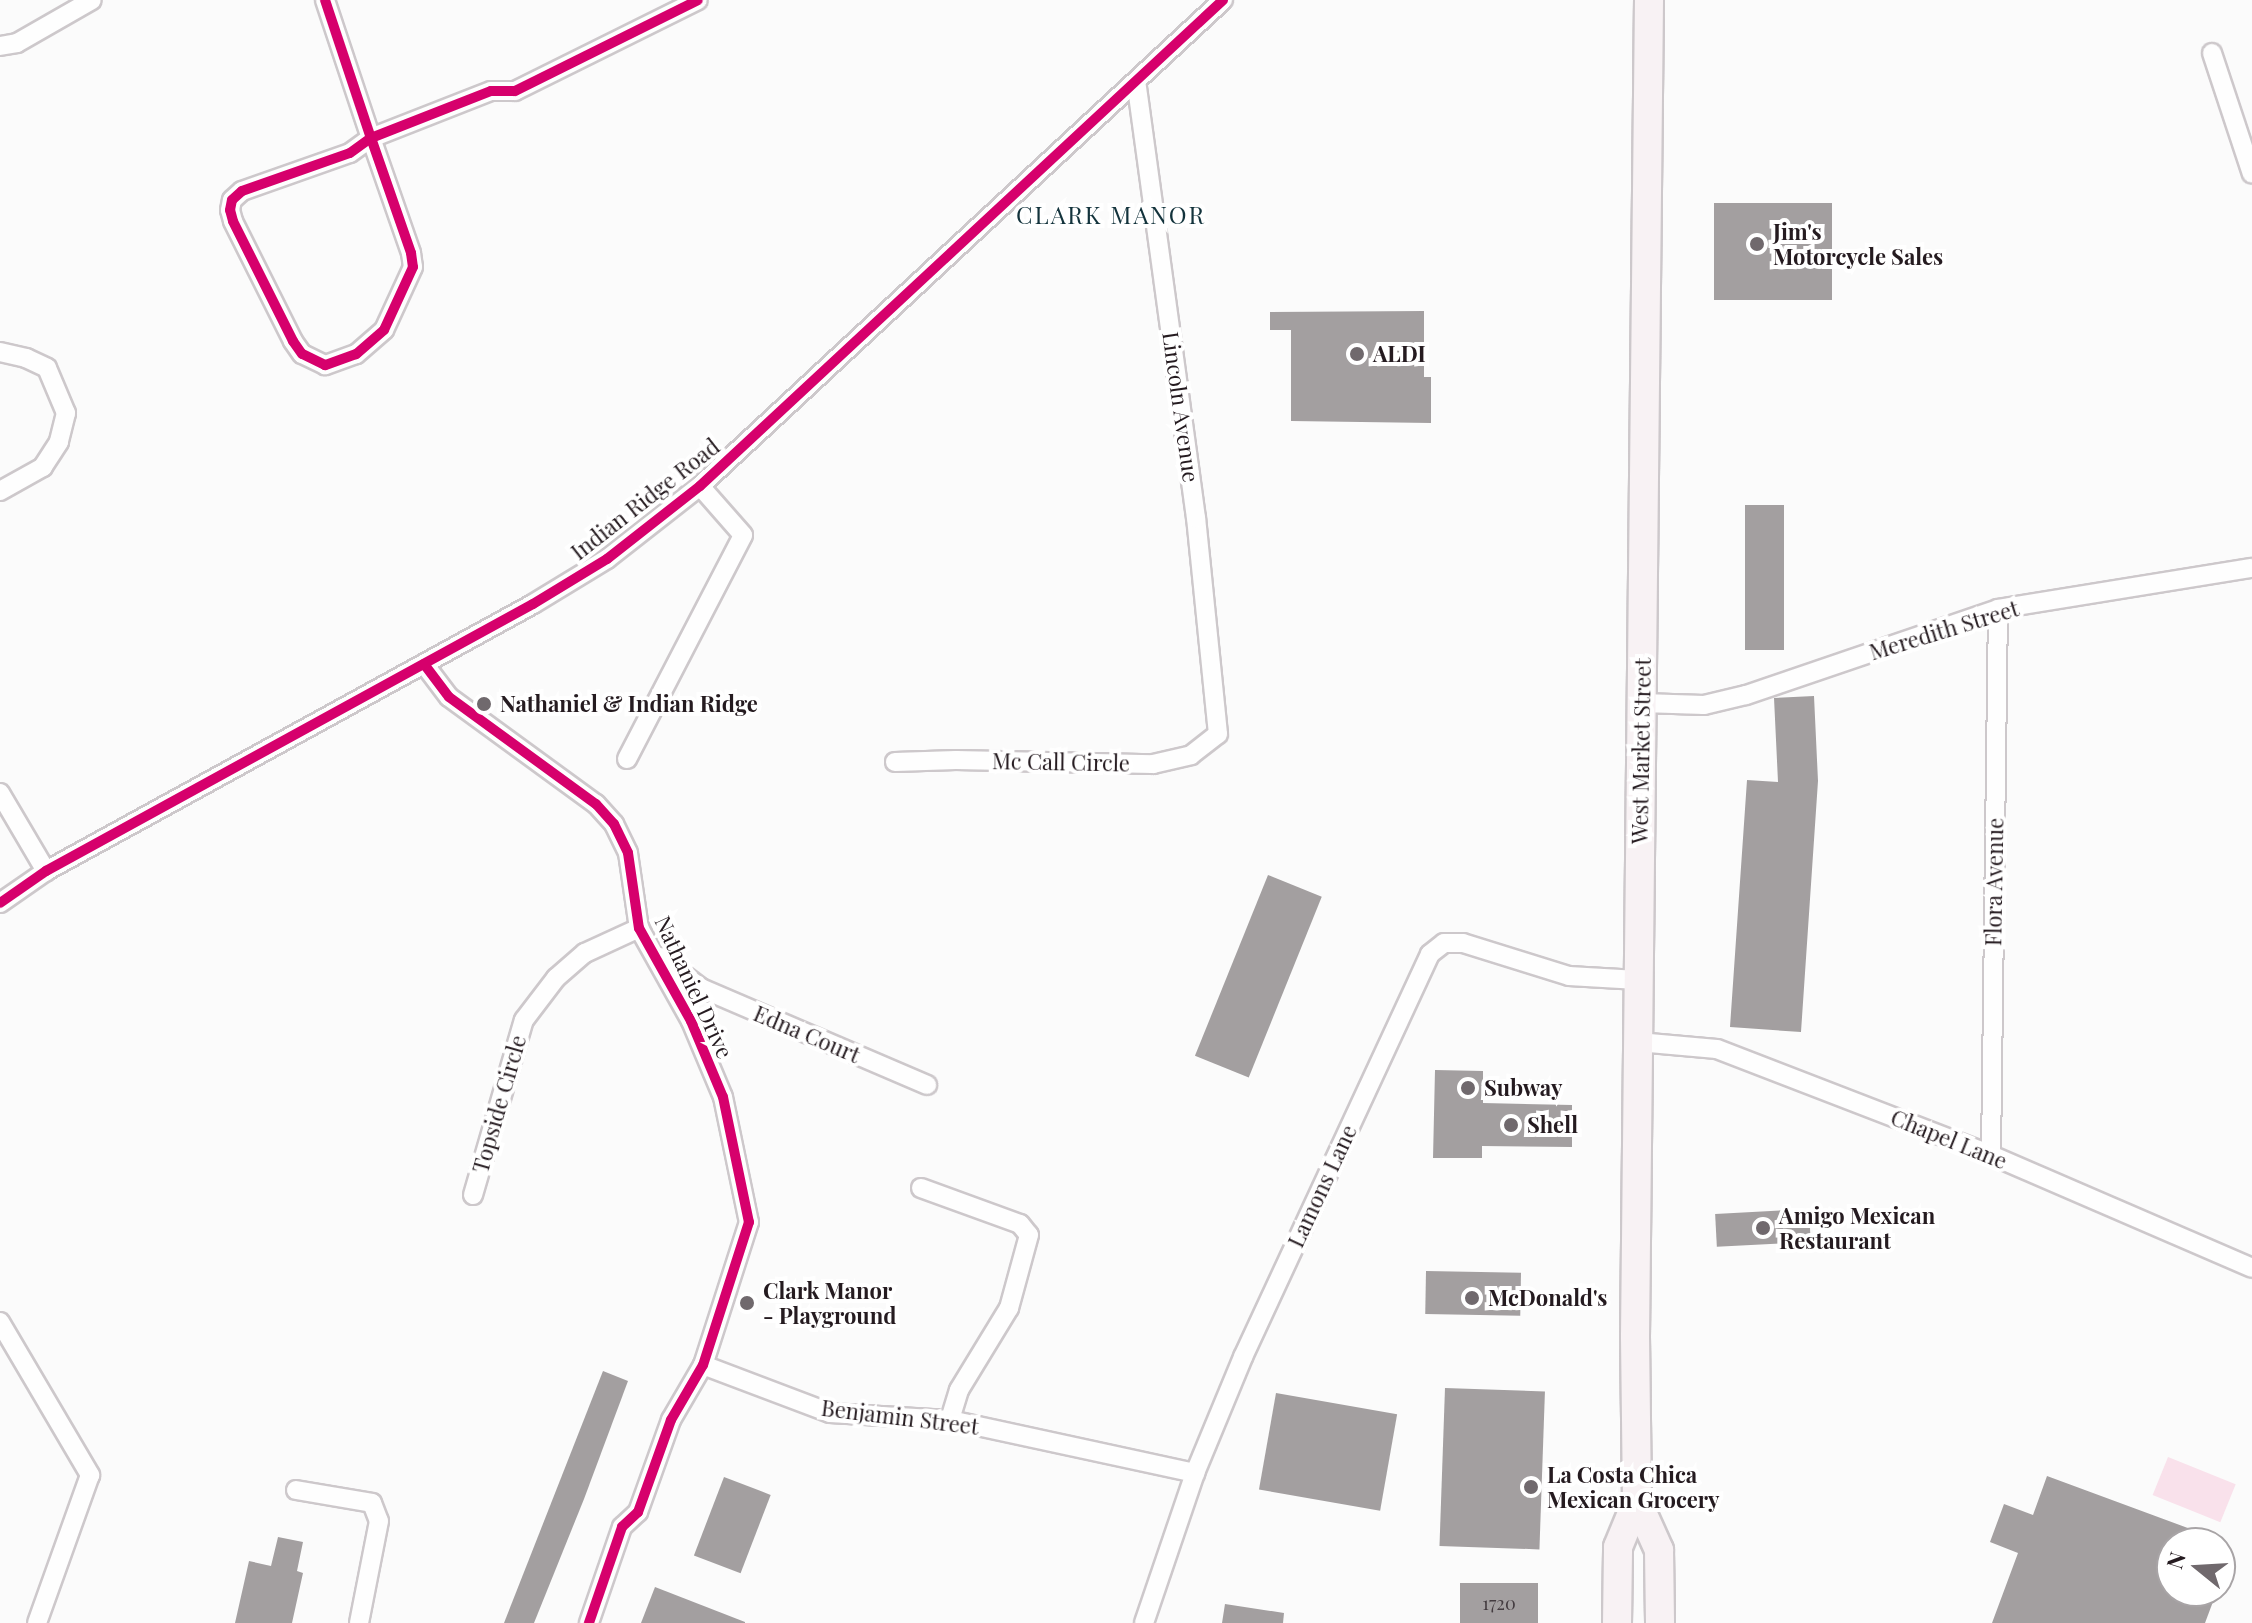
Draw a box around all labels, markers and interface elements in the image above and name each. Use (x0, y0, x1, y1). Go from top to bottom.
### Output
district label: CLARK MANOR (1016, 201, 1206, 229)
place label: Jim's Motorcycle Sales (1773, 218, 1943, 270)
marker: Jim's Motorcycle Sales (1748, 235, 1766, 253)
street label: Lincoln Avenue (1157, 330, 1205, 484)
place label: ALDI (1373, 341, 1426, 367)
marker: ALDI (1348, 345, 1366, 363)
street label: Indian Ridge Road (566, 433, 724, 565)
street label: Meredith Street (1866, 595, 2022, 665)
street label: West Market Street (1626, 657, 1656, 845)
place label: Nathaniel & Indian Ridge (500, 691, 758, 717)
marker: Nathaniel & Indian Ridge (475, 695, 493, 713)
street label: Mc Call Circle (992, 748, 1130, 776)
street label: Flora Avenue (1980, 817, 2008, 947)
street label: Nathaniel Drive (649, 912, 739, 1062)
street label: Edna Court (750, 1000, 864, 1068)
street label: Topside Circle (467, 1032, 531, 1176)
place label: Subway (1484, 1075, 1562, 1101)
marker: Subway (1459, 1079, 1477, 1097)
street label: Chapel Lane (1887, 1104, 2011, 1174)
place label: Shell (1527, 1112, 1578, 1138)
marker: Shell (1502, 1116, 1520, 1134)
street label: Lamons Lane (1282, 1121, 1362, 1251)
place label: Amigo Mexican Restaurant (1779, 1202, 1935, 1254)
marker: Amigo Mexican Restaurant (1754, 1219, 1772, 1237)
place label: Clark Manor - Playground (763, 1277, 896, 1328)
place label: McDonald's (1488, 1285, 1607, 1311)
marker: McDonald's (1463, 1289, 1481, 1307)
marker: Clark Manor - Playground (738, 1294, 756, 1312)
street label: Benjamin Street (820, 1394, 980, 1440)
place label: La Costa Chica Mexican Grocery (1547, 1461, 1720, 1512)
marker: La Costa Chica Mexican Grocery (1522, 1478, 1540, 1496)
north arrow (2156, 1527, 2236, 1607)
text: N (2158, 1548, 2192, 1572)
house number: 1720 (1482, 1592, 1516, 1614)

